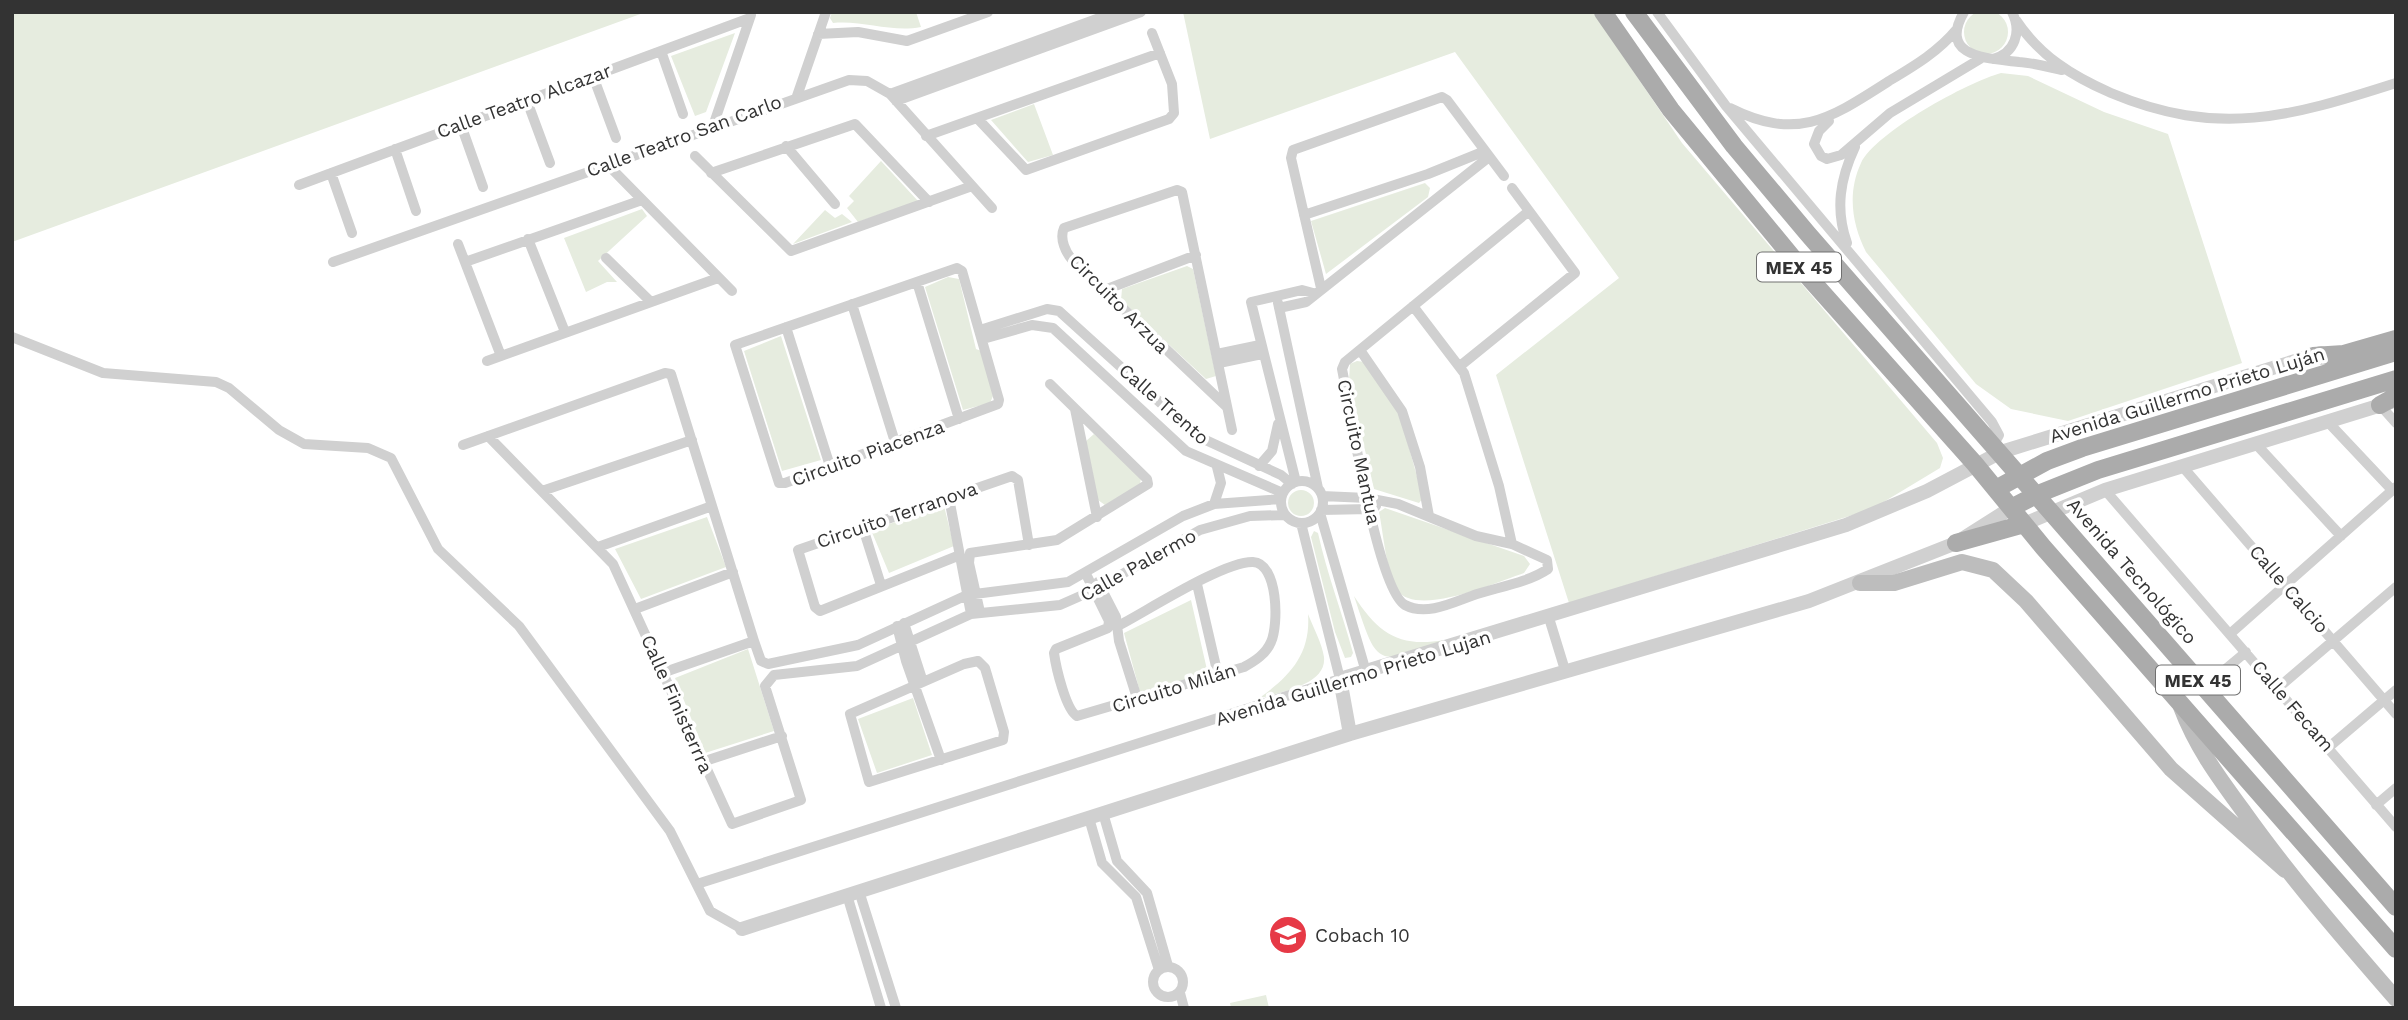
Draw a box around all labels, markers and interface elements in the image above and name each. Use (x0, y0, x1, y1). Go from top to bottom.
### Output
street label: Calle Teatro Alcazar (434, 59, 615, 143)
street label: Calle Teatro San Carlo (583, 90, 785, 182)
street label: Circuito Arzua (1065, 250, 1174, 359)
road number: MEX 45 (1757, 253, 1841, 282)
street label: Avenida Guillermo Prieto Luján (2047, 342, 2327, 448)
street label: Calle Trento (1114, 359, 1214, 449)
street label: Circuito Mantua (1332, 377, 1386, 527)
street label: Circuito Piacenza (789, 415, 948, 491)
street label: Circuito Terranova (814, 477, 980, 553)
street label: Avenida Tecnológico (2062, 493, 2202, 649)
street label: Calle Palermo (1076, 524, 1200, 606)
street label: Calle Calcio (2244, 540, 2334, 638)
street label: Avenida Guillermo Prieto Lujan (1213, 625, 1493, 731)
street label: Calle Finisterrra (636, 631, 718, 777)
street label: Calle Fecam (2247, 655, 2339, 757)
street label: Circuito Milán (1109, 658, 1239, 718)
road number: MEX 45 (2156, 666, 2240, 694)
school or university icon: Cobach 10 (1267, 914, 1309, 956)
place label: Cobach 10 (1315, 924, 1410, 947)

